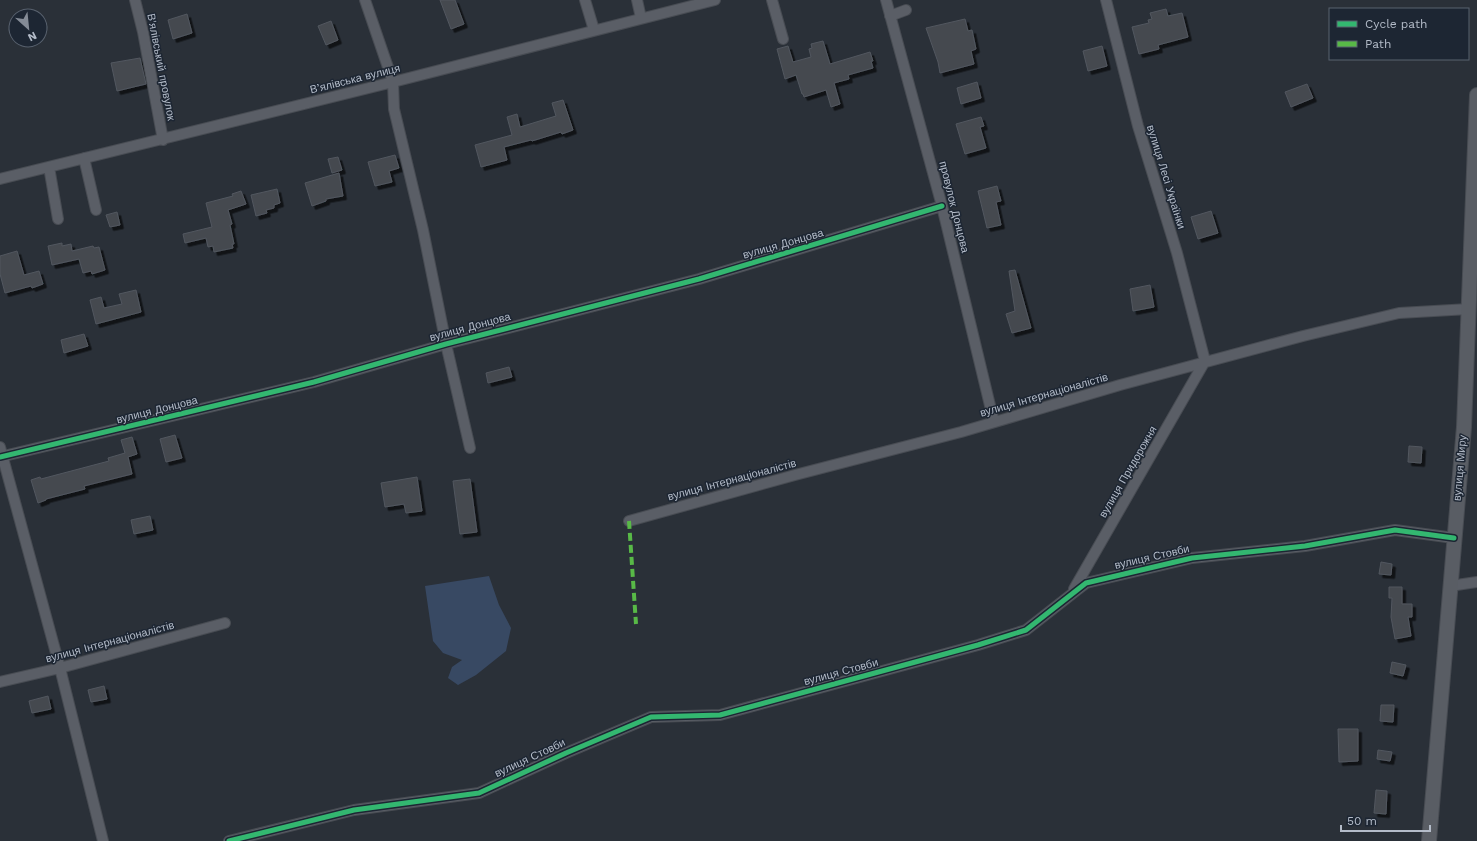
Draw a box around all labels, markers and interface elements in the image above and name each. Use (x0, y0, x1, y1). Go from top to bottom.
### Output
north arrow (8, 8, 48, 48)
legend (1329, 8, 1469, 60)
street label: В'ялівський провулок (144, 12, 178, 122)
text: Cycle path (1365, 17, 1427, 31)
text: N (26, 29, 39, 44)
text: Path (1365, 37, 1391, 51)
street label: В’ялівська вулиця (309, 61, 401, 96)
street label: вулиця Лесі Українки (1144, 123, 1188, 231)
street label: провулок Донцова (936, 160, 972, 255)
street label: вулиця Донцова (741, 226, 826, 262)
street label: вулиця Донцова (428, 310, 513, 344)
street label: вулиця Інтернаціоналістів (978, 370, 1110, 420)
street label: вулиця Донцова (115, 393, 200, 426)
street label: вулиця Придорожня (1096, 424, 1160, 520)
street label: вулиця Миру (1451, 434, 1469, 502)
street label: вулиця Інтернаціоналістів (666, 457, 798, 503)
street label: вулиця Стовби (1113, 542, 1191, 572)
street label: вулиця Інтернаціоналістів (44, 619, 176, 665)
street label: вулиця Стовби (802, 656, 880, 688)
street label: вулиця Стовби (493, 736, 567, 780)
scale bar (1341, 807, 1430, 833)
text: 50 m (1347, 814, 1377, 828)

